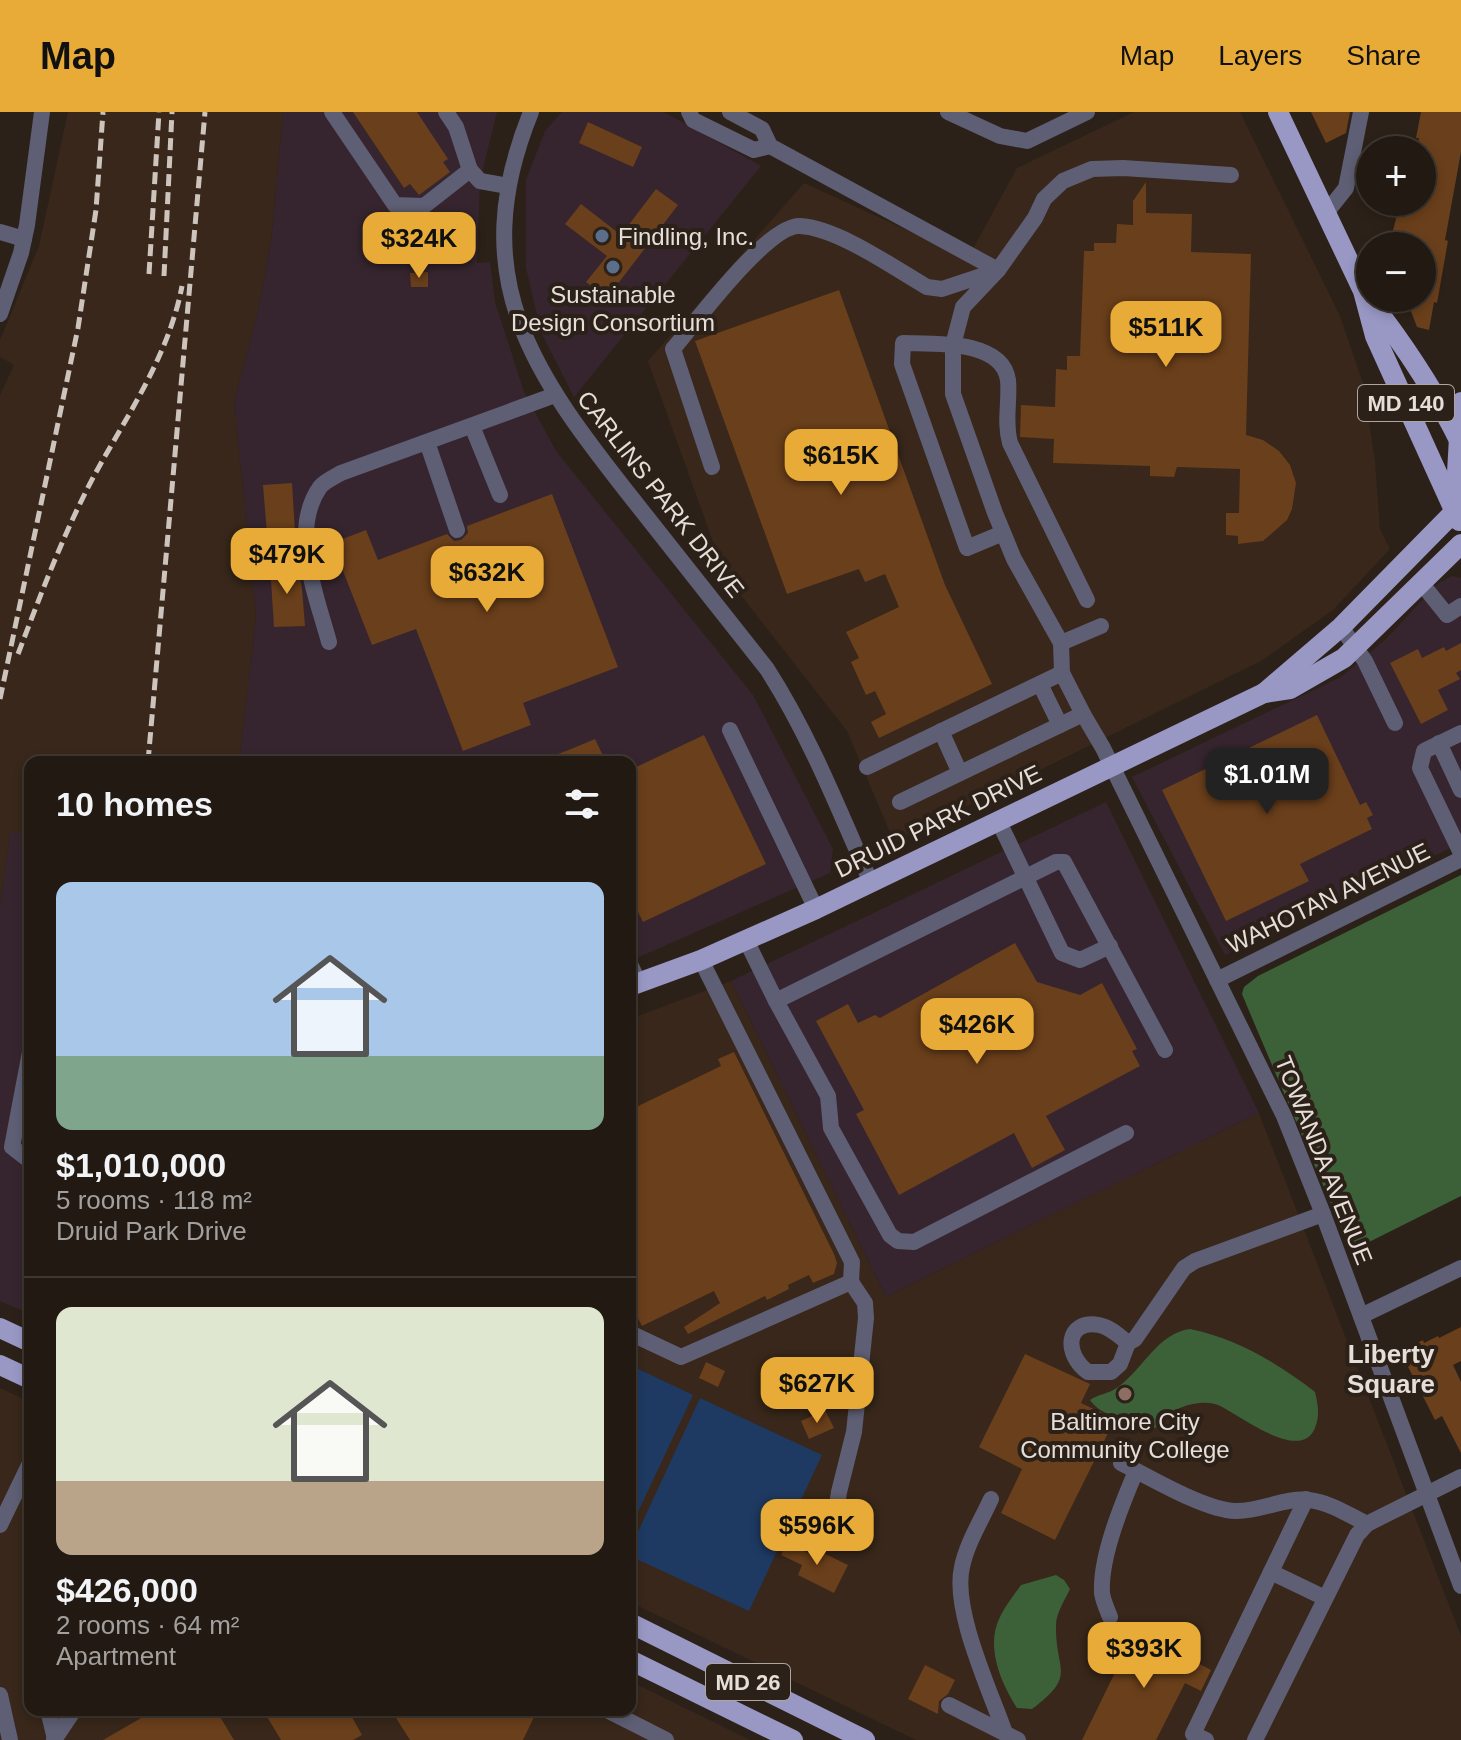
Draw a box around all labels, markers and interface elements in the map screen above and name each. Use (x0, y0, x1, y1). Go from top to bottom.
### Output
text: Map (40, 35, 116, 77)
text: Map (1120, 40, 1174, 71)
text: Layers (1218, 40, 1302, 71)
text: Share (1346, 40, 1421, 71)
map controls (1356, 136, 1436, 312)
button: + (1356, 136, 1436, 216)
pin: $324K (363, 212, 475, 280)
text: $324K (381, 223, 457, 253)
place label: Findling, Inc. (618, 223, 754, 250)
marker: Findling, Inc. (593, 227, 611, 245)
button: − (1356, 232, 1436, 312)
marker: Sustainable Design Consortium (604, 258, 622, 276)
place label: Sustainable Design Consortium (511, 281, 715, 336)
pin: $511K (1110, 301, 1222, 369)
text: $511K (1128, 312, 1204, 342)
street label: CARLINS PARK DRIVE (572, 385, 750, 603)
road number: MD 140 (1358, 385, 1454, 421)
pin: $615K (785, 429, 897, 497)
text: $615K (803, 440, 879, 470)
pin: $479K (231, 528, 343, 596)
text: $479K (249, 539, 325, 569)
pin: $632K (431, 546, 543, 614)
text: $632K (449, 557, 525, 587)
pin: $1.01M (1202, 748, 1332, 816)
street label: DRUID PARK DRIVE (830, 759, 1046, 883)
text: $1.01M (1224, 759, 1310, 789)
icon: filters (560, 782, 604, 826)
text: 10 homes (56, 785, 213, 823)
street label: WAHOTAN AVENUE (1222, 837, 1434, 959)
icon: home (258, 934, 402, 1078)
pin: $426K (921, 998, 1033, 1066)
text: $426K (939, 1009, 1015, 1039)
street label: TOWANDA AVENUE (1270, 1052, 1378, 1268)
text: $1,010,000 (56, 1146, 226, 1184)
text: 5 rooms · 118 m² (56, 1185, 252, 1215)
text: Druid Park Drive (56, 1216, 247, 1246)
district label: Liberty Square (1347, 1339, 1435, 1399)
pin: $627K (761, 1357, 873, 1425)
icon: home (258, 1359, 402, 1503)
text: $627K (779, 1368, 855, 1398)
marker: Baltimore City Community College (1116, 1385, 1134, 1403)
place label: Baltimore City Community College (1020, 1408, 1230, 1463)
pin: $596K (761, 1499, 873, 1567)
text: $596K (779, 1510, 855, 1540)
text: $426,000 (56, 1571, 198, 1609)
text: 2 rooms · 64 m² (56, 1610, 240, 1640)
pin: $393K (1088, 1622, 1200, 1690)
text: $393K (1106, 1633, 1182, 1663)
text: Apartment (56, 1641, 176, 1671)
road number: MD 26 (706, 1664, 790, 1700)

